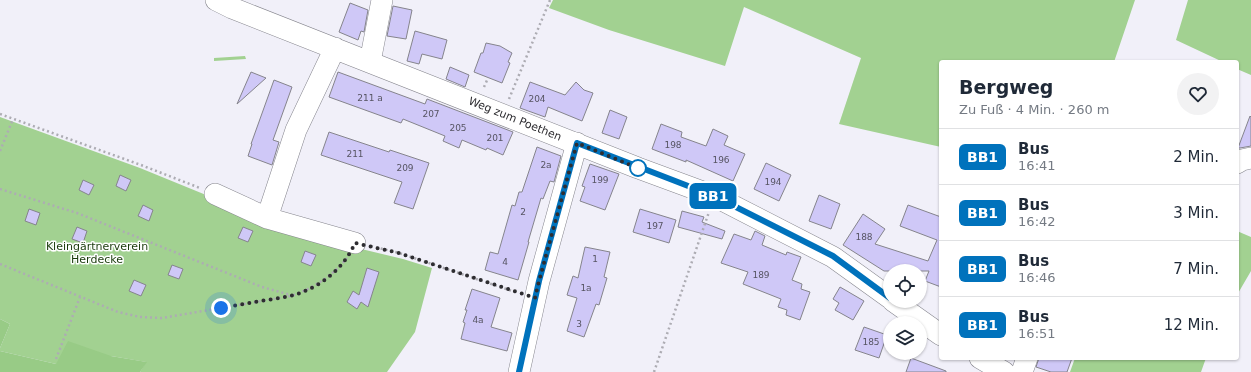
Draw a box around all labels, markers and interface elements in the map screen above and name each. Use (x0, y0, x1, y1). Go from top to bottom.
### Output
button: heart (1177, 73, 1219, 115)
text: Bergweg (959, 76, 1053, 98)
house number: 211 a (357, 93, 383, 103)
street label: Weg zum Poethen (467, 94, 563, 144)
house number: 204 (528, 94, 546, 104)
text: Zu Fuß · 4 Min. · 260 m (959, 102, 1109, 117)
house number: 207 (422, 109, 440, 119)
house number: 205 (449, 123, 467, 133)
house number: 201 (486, 133, 504, 143)
house number: 198 (664, 140, 682, 150)
text: Bus (1018, 140, 1049, 158)
text: 2 Min. (1173, 148, 1219, 166)
house number: 211 (346, 149, 364, 159)
text: BB1 (967, 149, 998, 165)
house number: 196 (712, 155, 730, 165)
text: 16:41 (1018, 158, 1056, 173)
unlabelled marker (629, 159, 647, 177)
house number: 2a (540, 160, 552, 170)
house number: 209 (396, 163, 414, 173)
house number: 199 (591, 175, 609, 185)
house number: 194 (764, 177, 782, 187)
line badge: BB1 (690, 183, 736, 209)
text: BB1 (697, 188, 729, 204)
text: Bus (1018, 196, 1049, 214)
text: 3 Min. (1173, 204, 1219, 222)
text: BB1 (967, 205, 998, 221)
house number: 2 (520, 207, 526, 217)
text: 16:42 (1018, 214, 1056, 229)
house number: 197 (646, 221, 664, 231)
house number: 188 (855, 232, 873, 242)
park label: Kleingärtnerverein Herdecke (46, 240, 148, 266)
text: Bus (1018, 252, 1049, 270)
house number: 1 (592, 254, 598, 264)
house number: 4 (502, 257, 508, 267)
text: 7 Min. (1173, 260, 1219, 278)
text: BB1 (967, 261, 998, 277)
map controls (883, 264, 927, 360)
button: locate (883, 264, 927, 308)
house number: 189 (752, 270, 770, 280)
text: 16:46 (1018, 270, 1056, 285)
house number: 1a (580, 283, 592, 293)
your location (211, 298, 231, 318)
text: Bus (1018, 308, 1049, 326)
house number: 4a (472, 315, 484, 325)
button: layers (883, 316, 927, 360)
text: 12 Min. (1164, 316, 1219, 334)
text: BB1 (967, 317, 998, 333)
house number: 3 (576, 319, 582, 329)
text: 16:51 (1018, 326, 1056, 341)
house number: 185 (862, 337, 880, 347)

